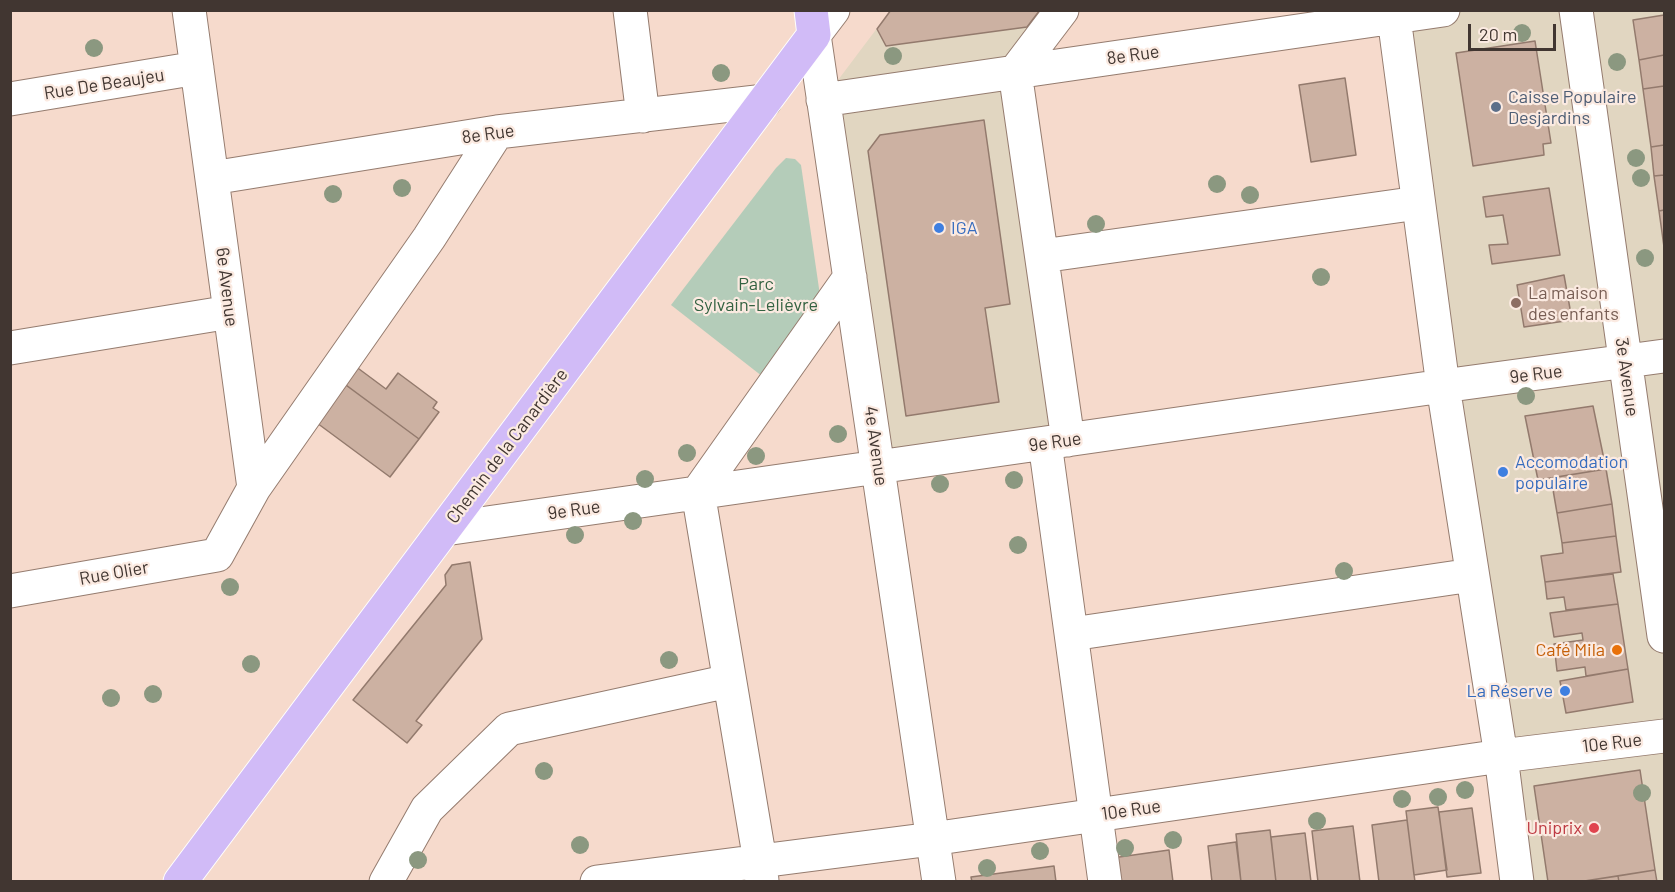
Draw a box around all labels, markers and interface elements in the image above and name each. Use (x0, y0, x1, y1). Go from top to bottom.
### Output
scale bar (1471, 12, 1560, 50)
text: 20 m (1479, 23, 1517, 45)
street label: 8e Rue (1105, 41, 1161, 69)
street label: Rue De Beaujeu (42, 64, 166, 104)
place label: Caisse Populaire Desjardins (1508, 86, 1637, 128)
marker: Caisse Populaire Desjardins (1489, 100, 1503, 114)
street label: 8e Rue (460, 120, 516, 148)
place label: IGA (951, 217, 978, 239)
marker: IGA (932, 221, 946, 235)
street label: 6e Avenue (211, 246, 243, 328)
park label: Parc Sylvain-Lelièvre (694, 273, 818, 316)
place label: La maison des enfants (1528, 282, 1619, 324)
marker: La maison des enfants (1509, 296, 1523, 310)
street label: 3e Avenue (1611, 336, 1643, 418)
street label: 9e Rue (1508, 360, 1564, 388)
street label: Chemin de la Canardière (442, 364, 572, 528)
street label: 4e Avenue (860, 405, 892, 487)
street label: 9e Rue (1027, 428, 1083, 456)
place label: Accomodation populaire (1515, 451, 1628, 494)
marker: Accomodation populaire (1496, 465, 1510, 479)
street label: 9e Rue (546, 496, 602, 524)
street label: Rue Olier (78, 556, 150, 590)
place label: Café Mila (1536, 639, 1605, 661)
marker: Café Mila (1610, 643, 1624, 657)
place label: La Réserve (1466, 680, 1553, 702)
marker: La Réserve (1558, 684, 1572, 698)
street label: 10e Rue (1581, 729, 1643, 757)
street label: 10e Rue (1100, 795, 1162, 825)
place label: Uniprix (1526, 817, 1582, 839)
marker: Uniprix (1587, 821, 1601, 835)

